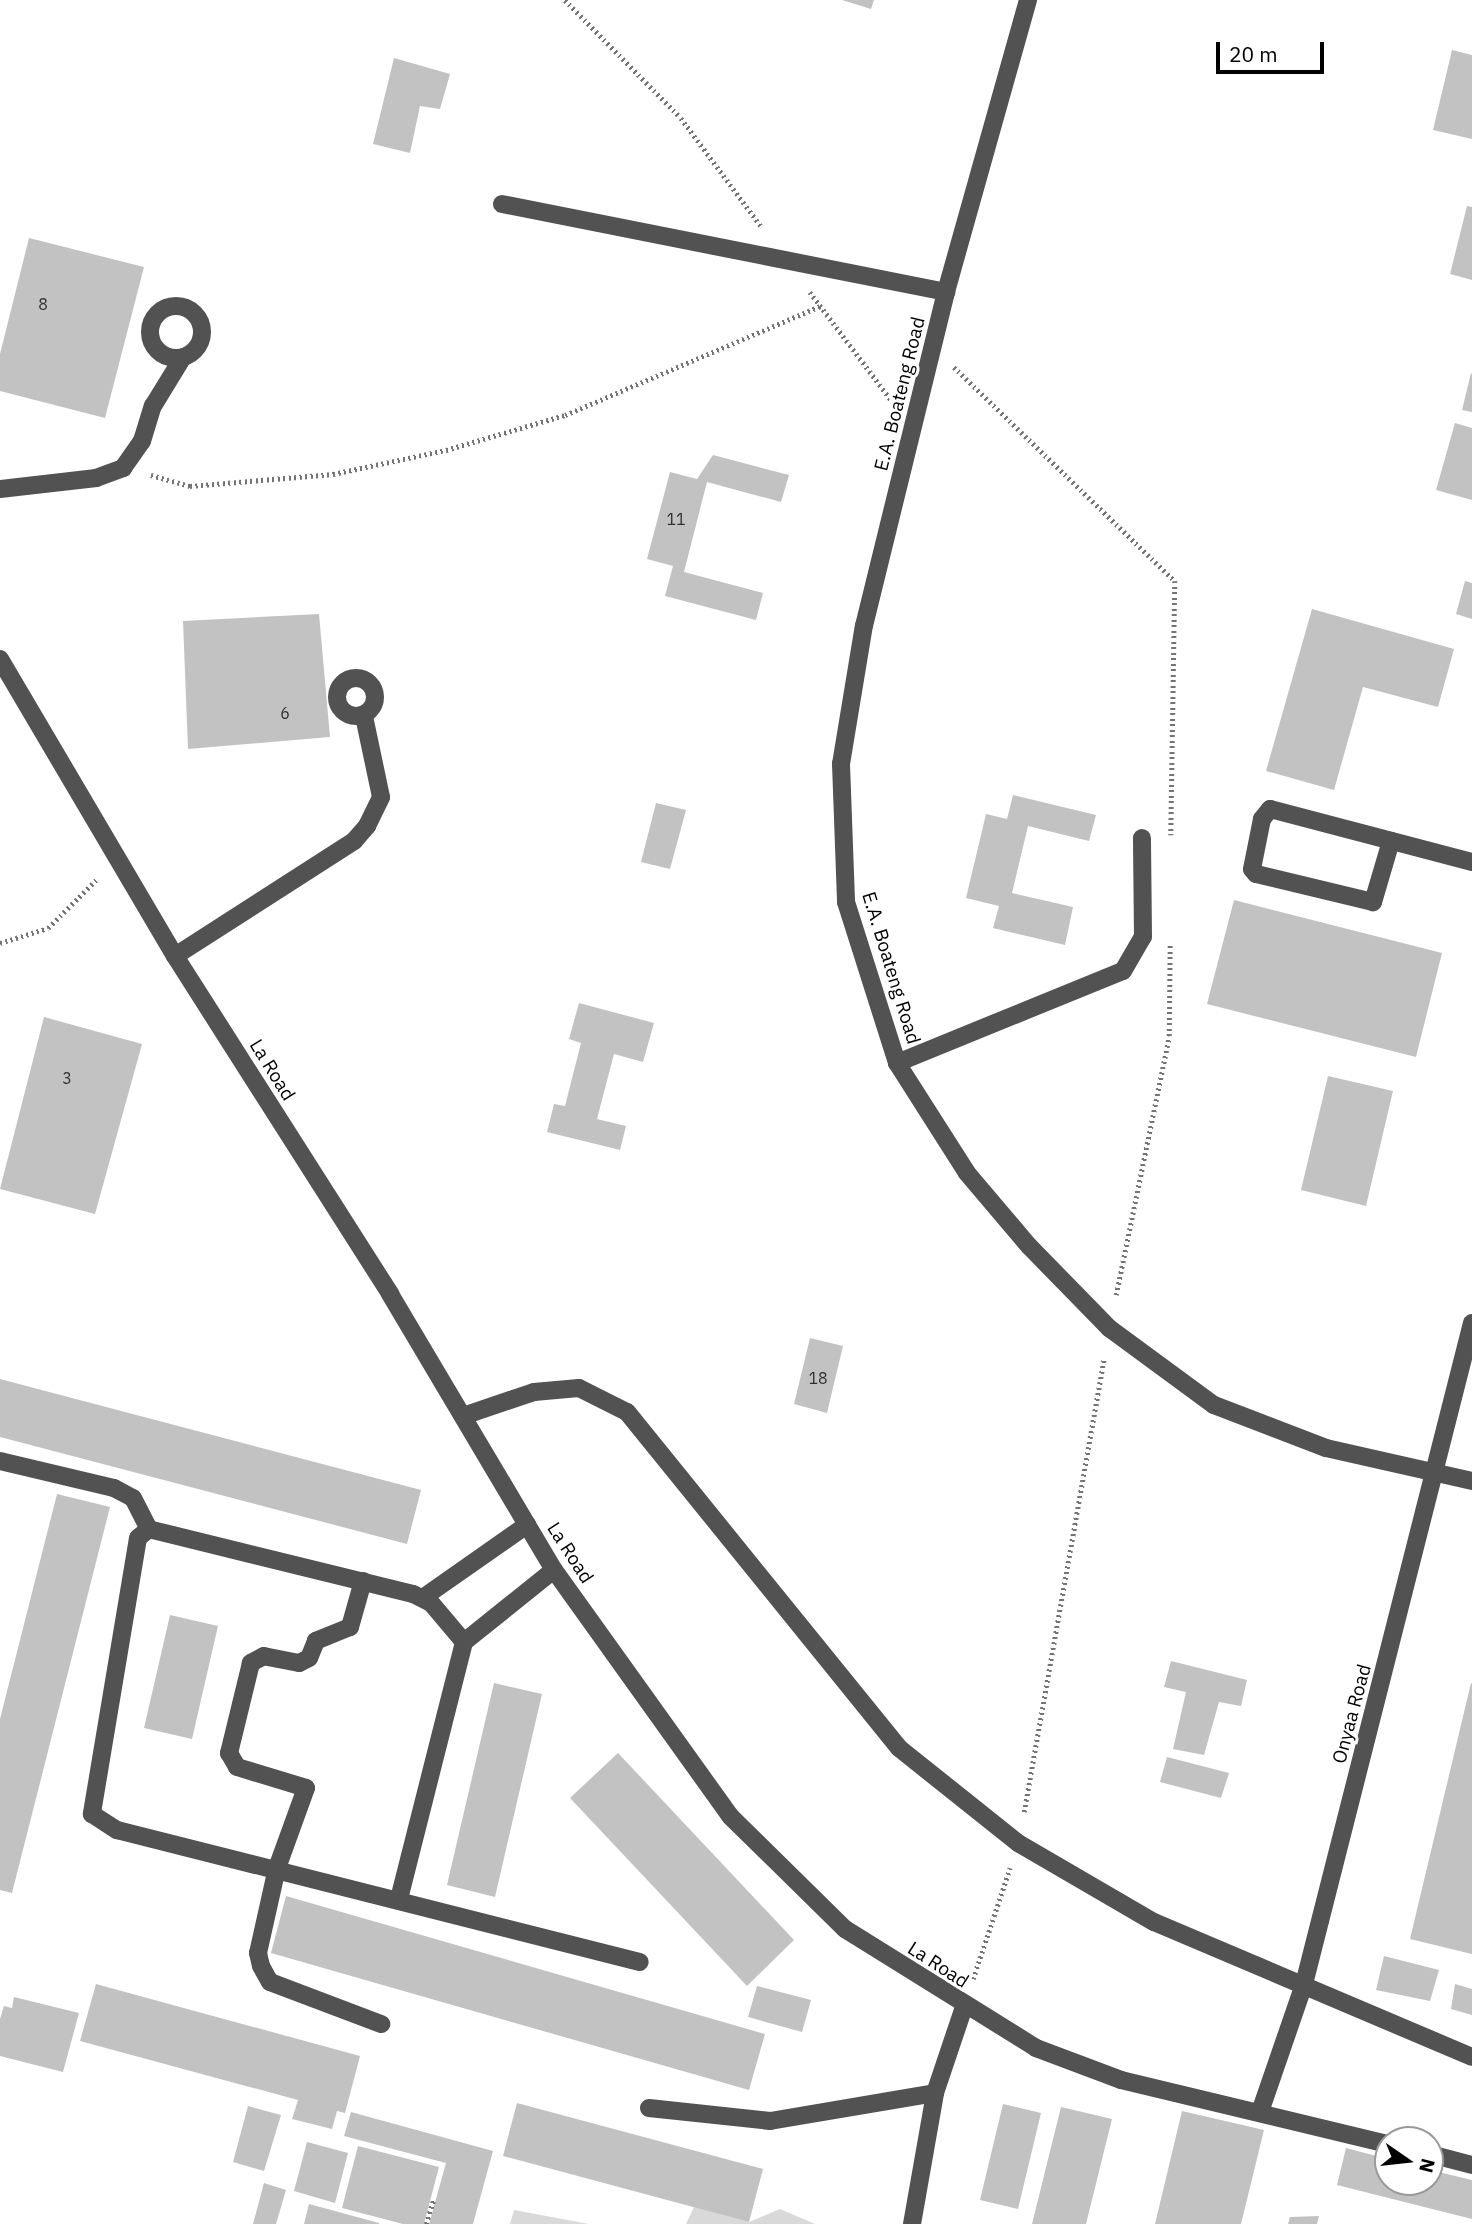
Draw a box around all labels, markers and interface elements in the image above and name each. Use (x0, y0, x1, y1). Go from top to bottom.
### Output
scale bar (1220, 28, 1328, 72)
text: 20 m (1229, 40, 1278, 68)
house number: 8 (38, 294, 48, 314)
street label: E.A. Boateng Road (870, 315, 930, 473)
house number: 11 (666, 509, 686, 529)
house number: 6 (280, 703, 290, 723)
street label: E.A. Boateng Road (857, 889, 925, 1047)
street label: La Road (244, 1035, 300, 1105)
house number: 3 (62, 1068, 72, 1088)
house number: 18 (808, 1368, 828, 1388)
street label: La Road (542, 1518, 598, 1588)
street label: Onyaa Road (1328, 1662, 1376, 1766)
street label: La Road (903, 1937, 973, 1993)
north arrow (1374, 2126, 1444, 2196)
text: N (1414, 2156, 1441, 2175)

